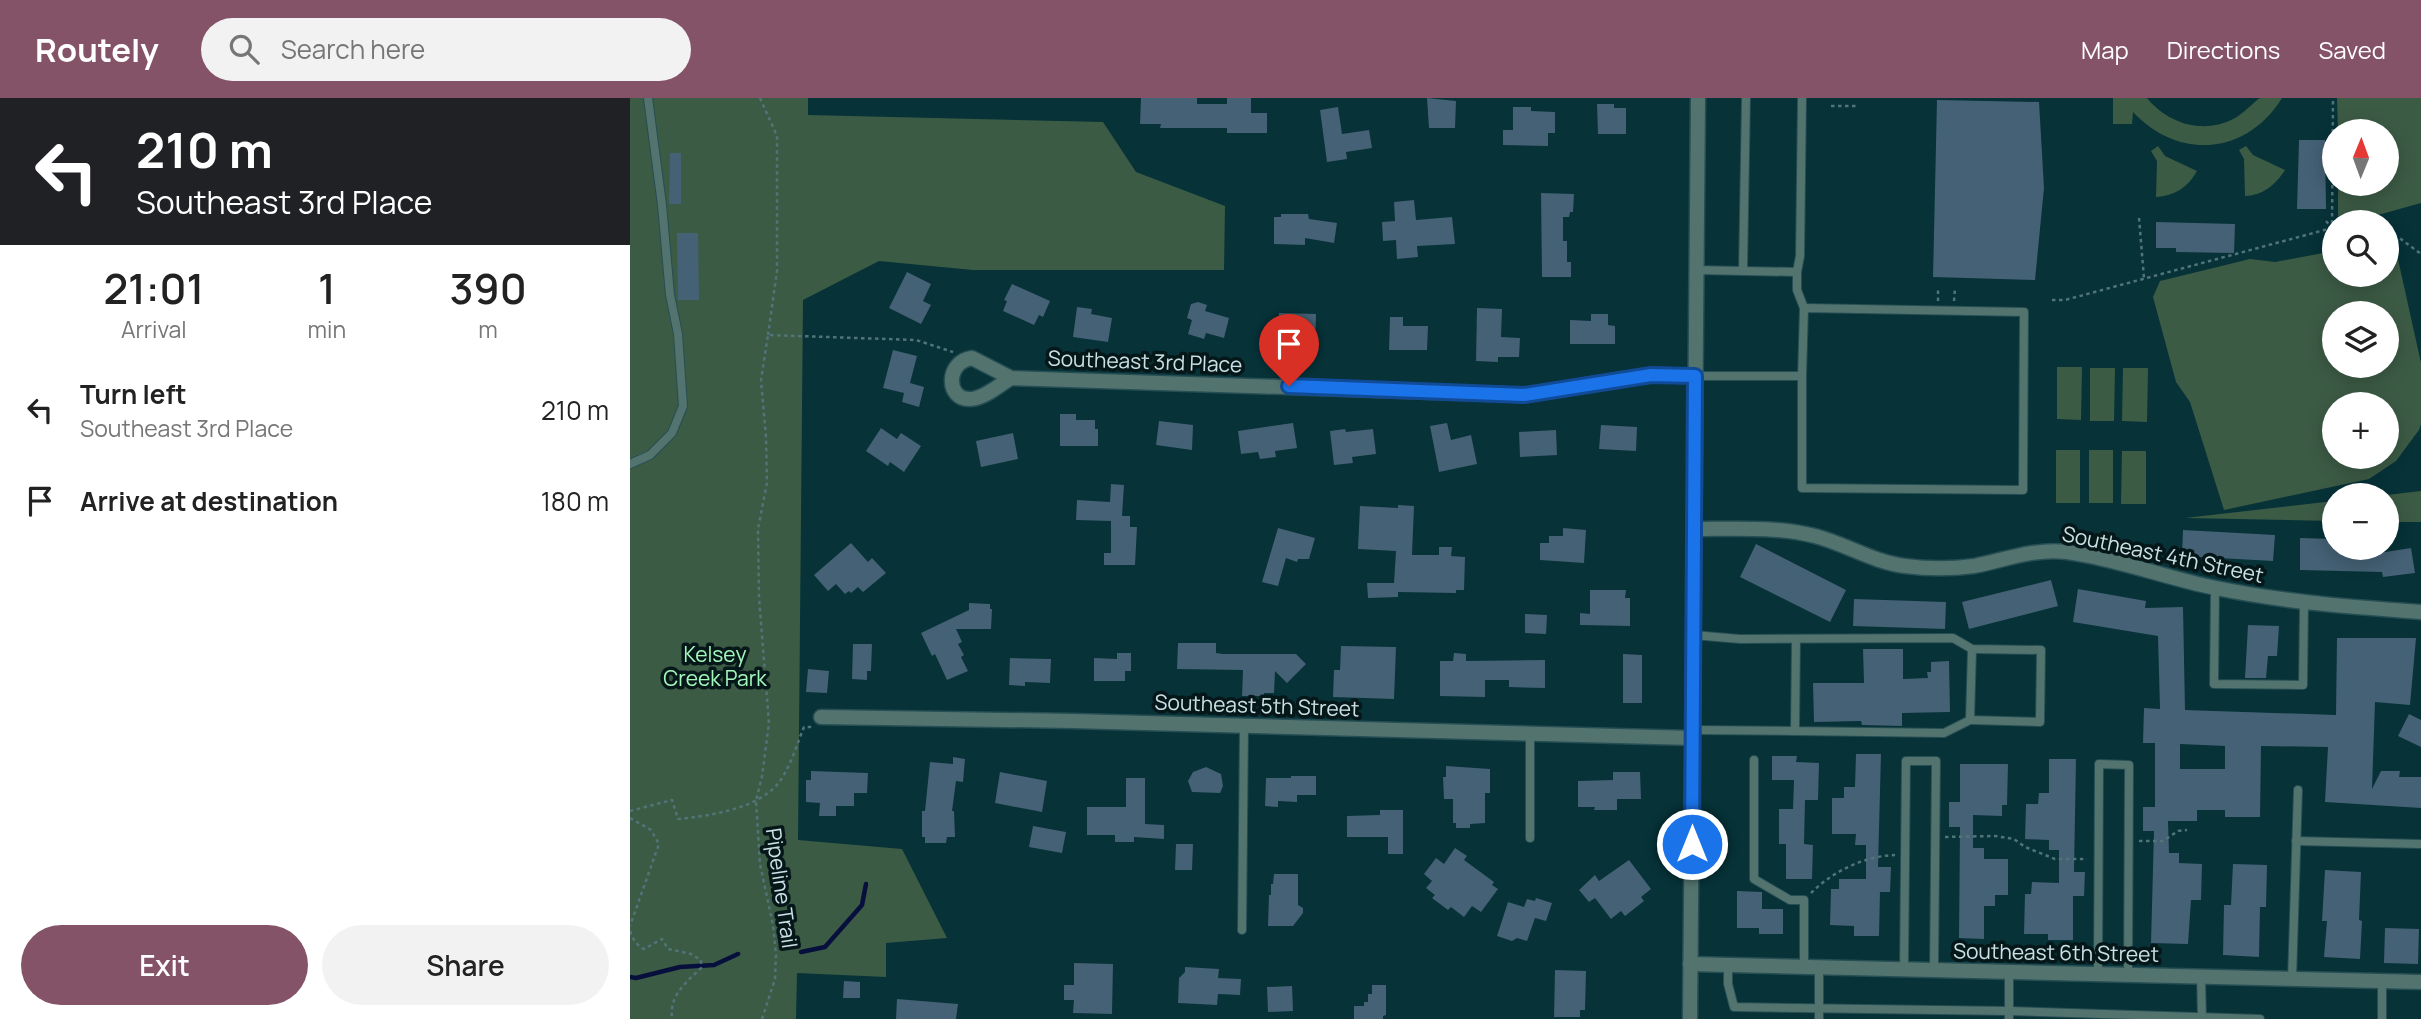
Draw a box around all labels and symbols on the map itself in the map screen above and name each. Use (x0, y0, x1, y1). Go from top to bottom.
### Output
north arrow (2322, 119, 2399, 196)
pin (1259, 314, 1319, 386)
street label: Southeast 3rd Place (1047, 344, 1243, 378)
street label: Southeast 4th Street (2060, 519, 2266, 589)
park label: Kelsey Creek Park (663, 640, 767, 692)
street label: Southeast 5th Street (1154, 687, 1360, 723)
position arrow (1655, 807, 1729, 881)
street label: Pipeline Trail (760, 826, 804, 950)
street label: Southeast 6th Street (1953, 936, 2159, 968)

